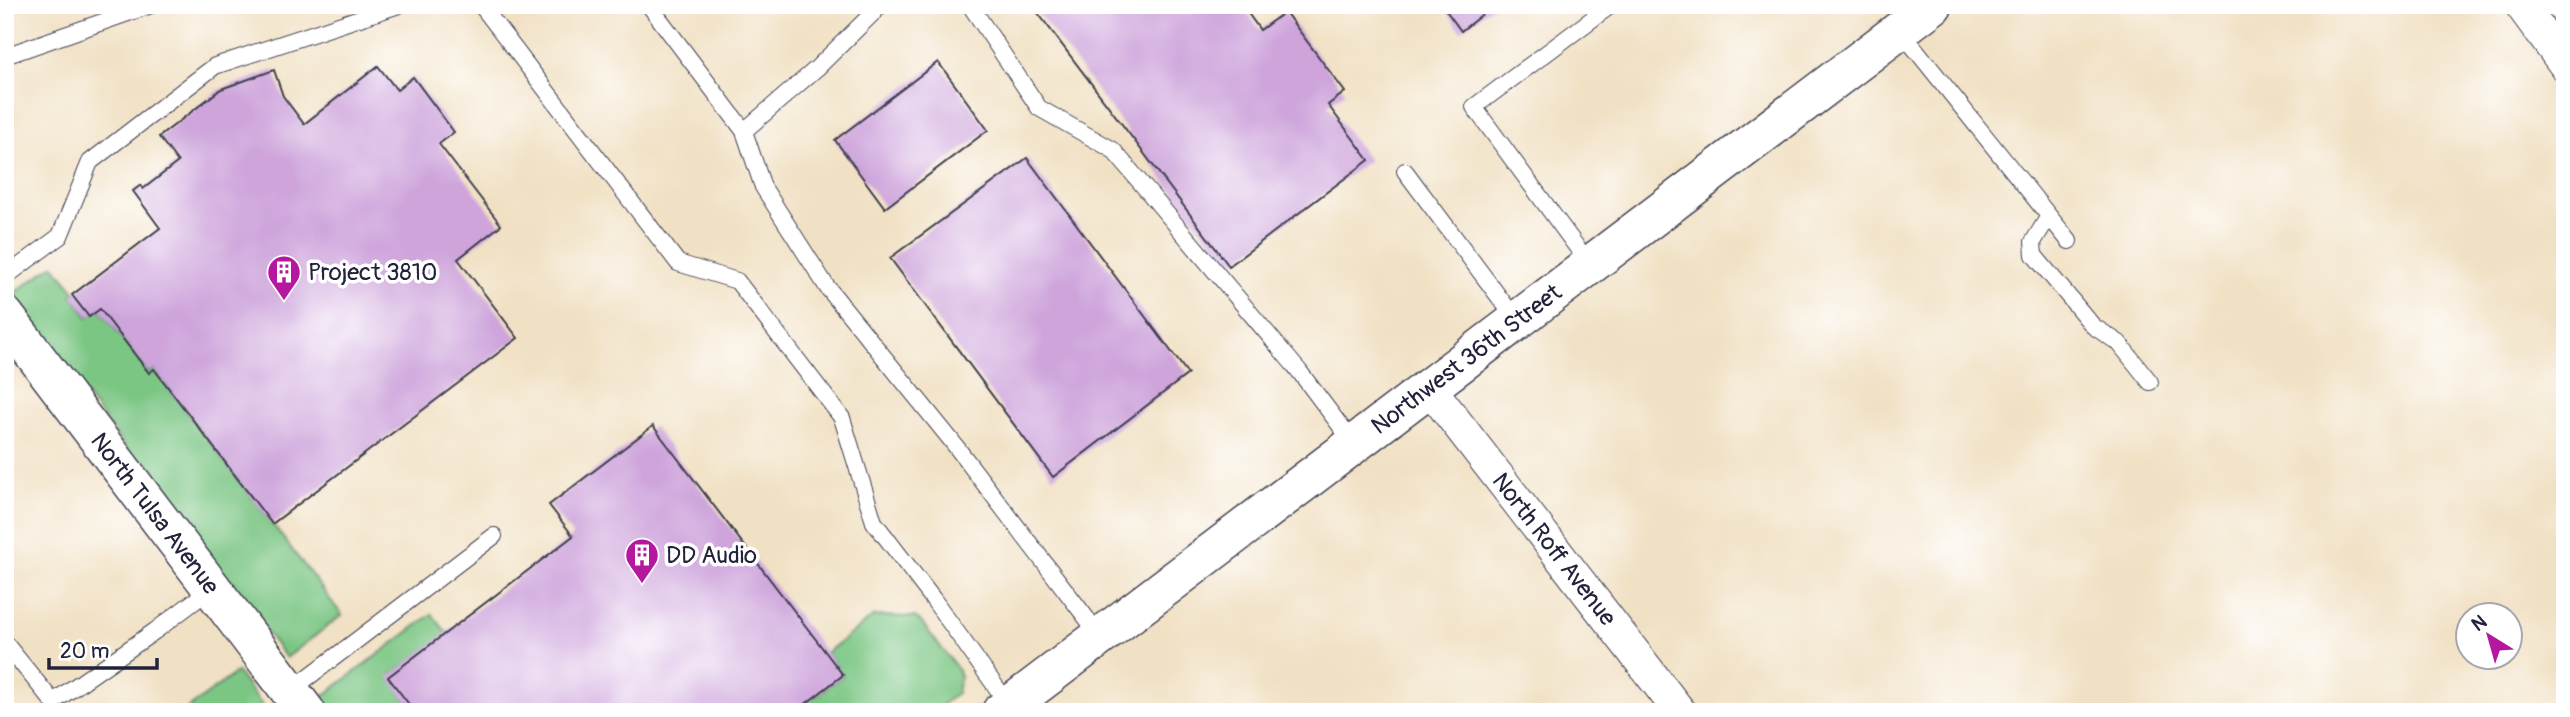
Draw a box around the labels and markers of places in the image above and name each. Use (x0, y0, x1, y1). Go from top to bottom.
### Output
building icon: Project 3810 (265, 253, 303, 302)
place label: Project 3810 (308, 258, 437, 287)
building icon: DD Audio (623, 536, 661, 585)
place label: DD Audio (666, 541, 757, 570)

